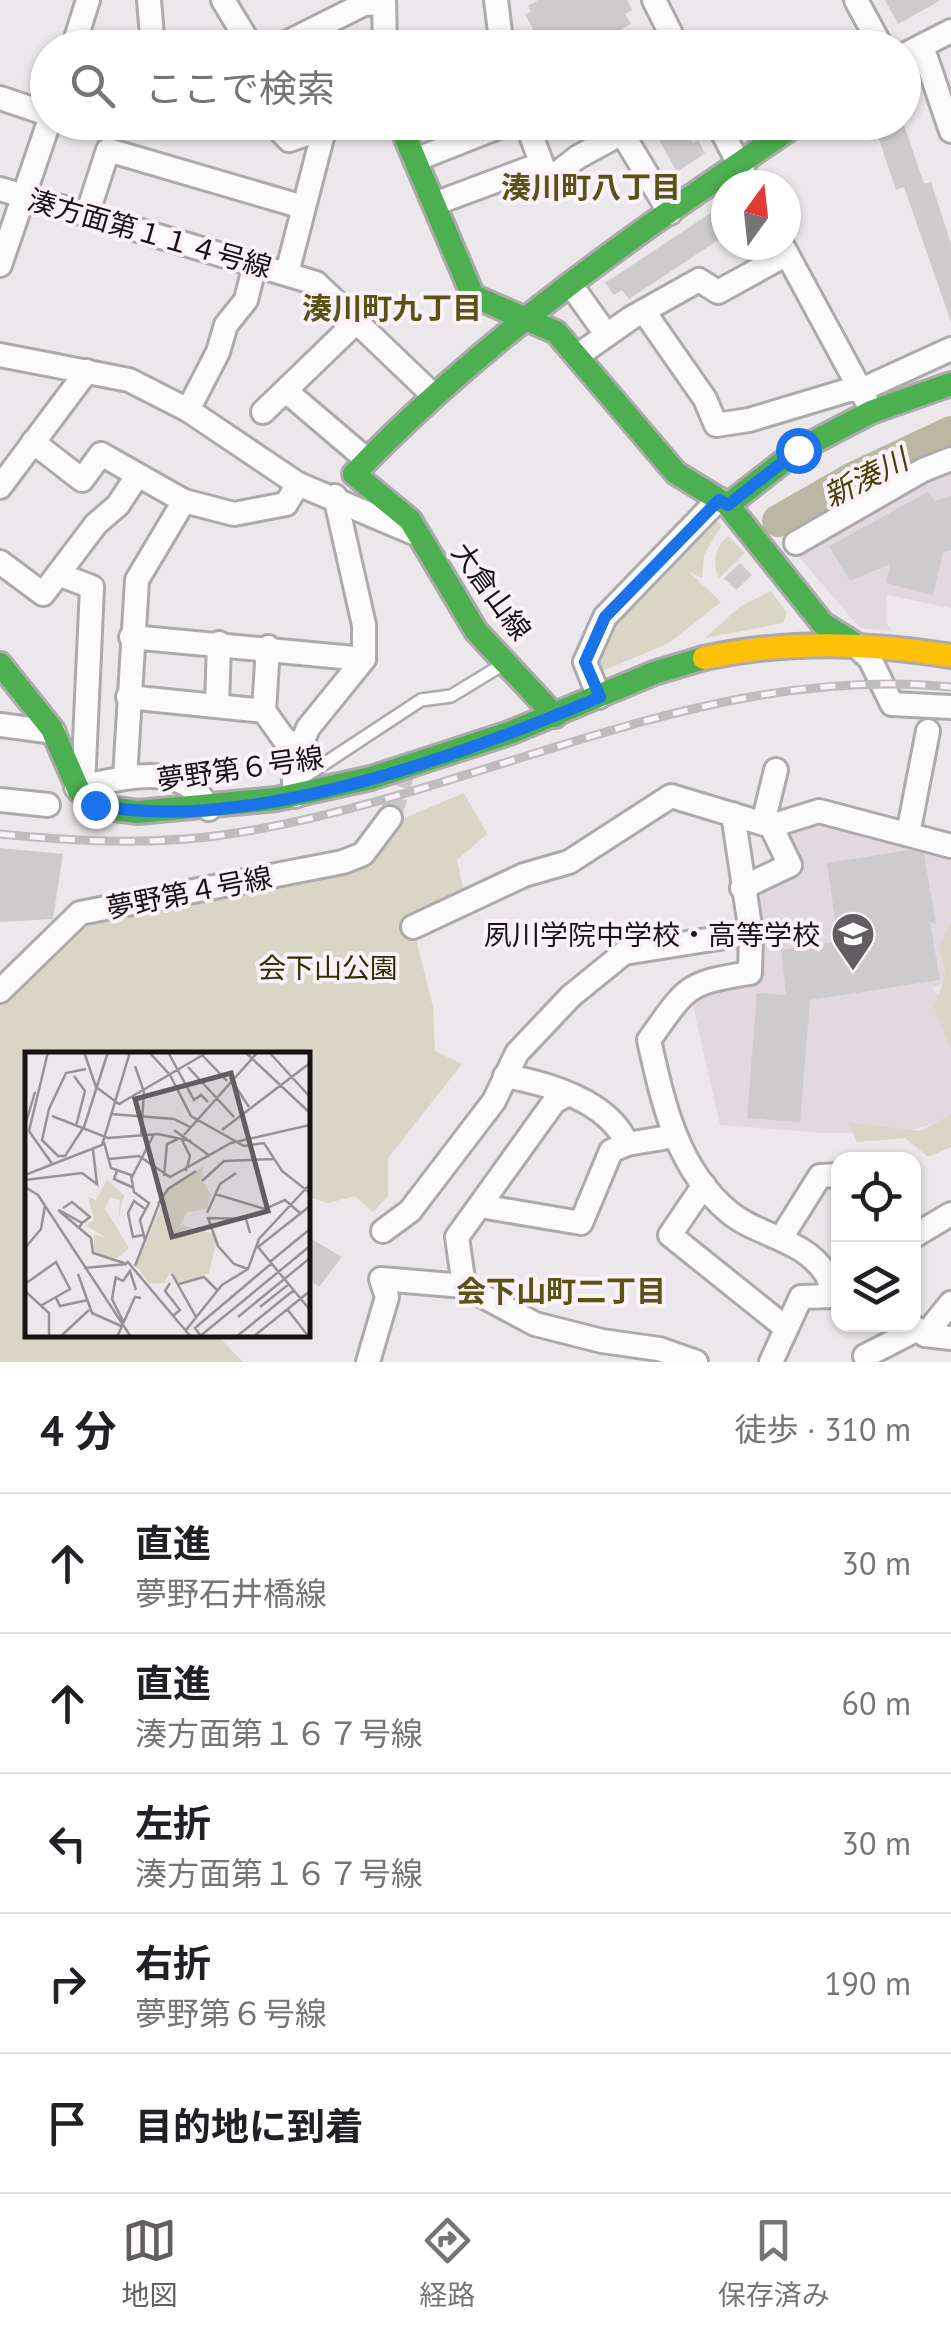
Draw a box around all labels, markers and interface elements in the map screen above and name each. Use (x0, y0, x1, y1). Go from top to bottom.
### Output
search box (30, 30, 921, 140)
icon: search (65, 58, 120, 113)
text: ここで検索 (145, 63, 335, 112)
district label: 湊川町八丁目 (501, 167, 681, 206)
north arrow (711, 170, 801, 260)
street label: 湊方面第１１４号線 (24, 180, 276, 286)
district label: 湊川町九丁目 (302, 288, 482, 327)
route start (776, 428, 822, 474)
water label: 新湊川 (816, 438, 917, 515)
street label: 大倉山線 (444, 535, 540, 647)
street label: 夢野第６号線 (154, 738, 326, 798)
route end (73, 783, 119, 829)
street label: 夢野第４号線 (103, 858, 275, 926)
school or university icon: 夙川学院中学校・高等学校 (830, 911, 876, 972)
place label: 夙川学院中学校・高等学校 (484, 916, 820, 953)
park label: 会下山公園 (258, 949, 398, 986)
inset map (25, 1052, 310, 1337)
map controls (831, 1152, 921, 1332)
button: locate (831, 1152, 921, 1242)
button: layers (831, 1242, 921, 1332)
district label: 会下山町二丁目 (456, 1271, 666, 1310)
text: 4 分 (40, 1403, 116, 1458)
text: 徒歩 · 310 m (735, 1408, 911, 1450)
text: 直進 (135, 1518, 211, 1567)
icon: ahead (40, 1536, 95, 1591)
text: 30 m (842, 1542, 911, 1584)
text: 夢野石井橋線 (135, 1572, 327, 1614)
text: 直進 (135, 1658, 211, 1707)
icon: ahead (40, 1676, 95, 1731)
text: 60 m (842, 1682, 911, 1724)
text: 湊方面第１６７号線 (135, 1712, 423, 1754)
text: 左折 (135, 1798, 211, 1847)
icon: left (40, 1816, 95, 1871)
text: 30 m (842, 1822, 911, 1864)
text: 湊方面第１６７号線 (135, 1852, 423, 1894)
text: 右折 (135, 1938, 211, 1987)
icon: right (40, 1956, 95, 2011)
text: 190 m (824, 1962, 911, 2004)
text: 夢野第６号線 (135, 1992, 327, 2034)
icon: arrive (40, 2096, 95, 2151)
text: 目的地に到着 (135, 2101, 363, 2150)
tab: 地図 (121, 2213, 177, 2313)
tab: 経路 (419, 2213, 476, 2313)
tab: 保存済み (718, 2213, 830, 2313)

